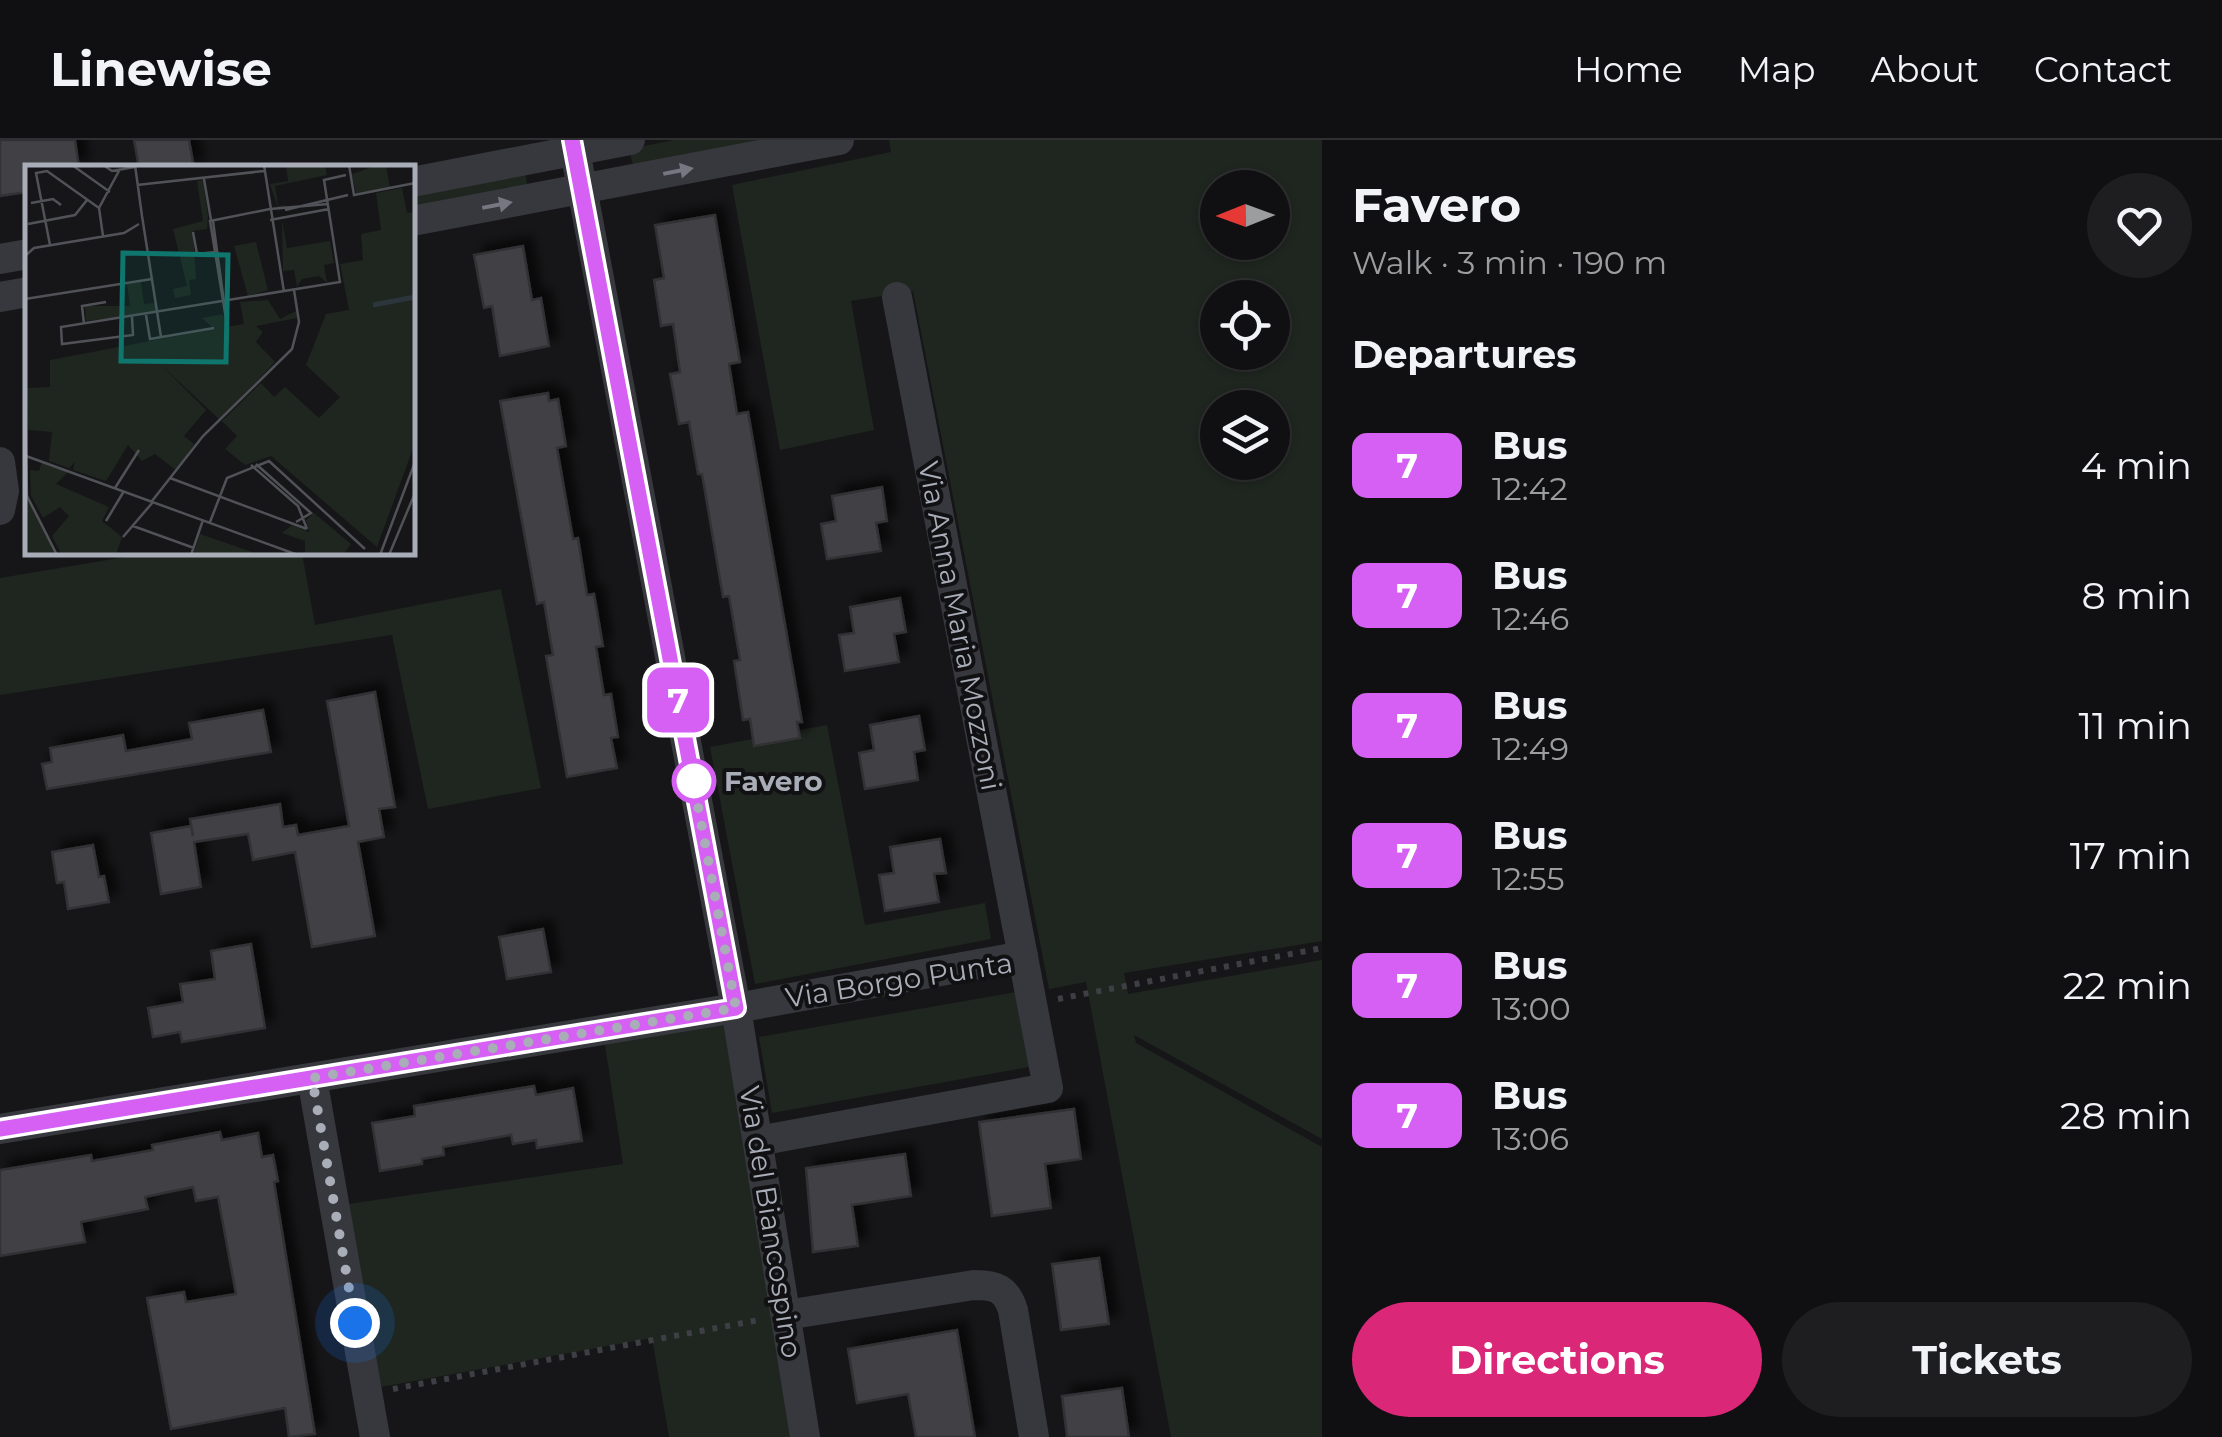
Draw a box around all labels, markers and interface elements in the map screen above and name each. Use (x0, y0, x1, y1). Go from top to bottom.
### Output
text: Linewise (50, 40, 272, 98)
text: Home (1574, 48, 1683, 91)
text: Map (1738, 48, 1816, 91)
text: About (1871, 48, 1979, 91)
text: Contact (2034, 48, 2172, 91)
one-way arrow (663, 163, 694, 178)
inset map (25, 165, 415, 555)
north arrow (1200, 170, 1290, 260)
map controls (1200, 170, 1290, 480)
button: heart (2087, 173, 2192, 278)
text: Favero (1352, 176, 1521, 234)
one-way arrow (482, 197, 513, 213)
text: Walk · 3 min · 190 m (1352, 243, 1667, 282)
button: locate (1200, 280, 1290, 370)
text: Departures (1352, 331, 1576, 378)
button: layers (1200, 390, 1290, 480)
text: Bus (1492, 422, 1567, 469)
text: 4 min (2081, 442, 2192, 489)
text: 7 (1396, 444, 1418, 487)
street label: Via Anna Maria Mozzoni (911, 459, 1009, 793)
text: 12:42 (1492, 469, 1568, 508)
text: Bus (1492, 552, 1567, 599)
text: 8 min (2082, 572, 2192, 619)
text: 7 (1396, 574, 1418, 617)
text: 12:46 (1492, 599, 1569, 638)
line badge: 7 (646, 668, 710, 732)
text: 7 (667, 679, 689, 722)
text: Bus (1492, 682, 1567, 729)
text: 11 min (2078, 702, 2192, 749)
text: 7 (1396, 704, 1418, 747)
text: 12:49 (1492, 729, 1569, 768)
marker: Favero (673, 760, 715, 802)
place label: Favero (724, 764, 823, 798)
text: Bus (1492, 812, 1567, 859)
text: 17 min (2070, 832, 2192, 879)
text: 7 (1396, 834, 1418, 877)
text: 12:55 (1492, 859, 1565, 898)
text: Bus (1492, 942, 1567, 989)
street label: Via Borgo Punta (783, 945, 1015, 1015)
text: 22 min (2063, 962, 2192, 1009)
text: 7 (1396, 964, 1418, 1007)
text: 13:00 (1492, 989, 1571, 1028)
text: Bus (1492, 1072, 1567, 1119)
street label: Via del Biancospino (733, 1084, 809, 1360)
text: 28 min (2060, 1092, 2192, 1139)
text: 7 (1396, 1094, 1418, 1137)
text: 13:06 (1492, 1119, 1569, 1158)
your location (330, 1298, 380, 1348)
button: Directions (1352, 1302, 1762, 1417)
button: Tickets (1782, 1302, 2192, 1417)

